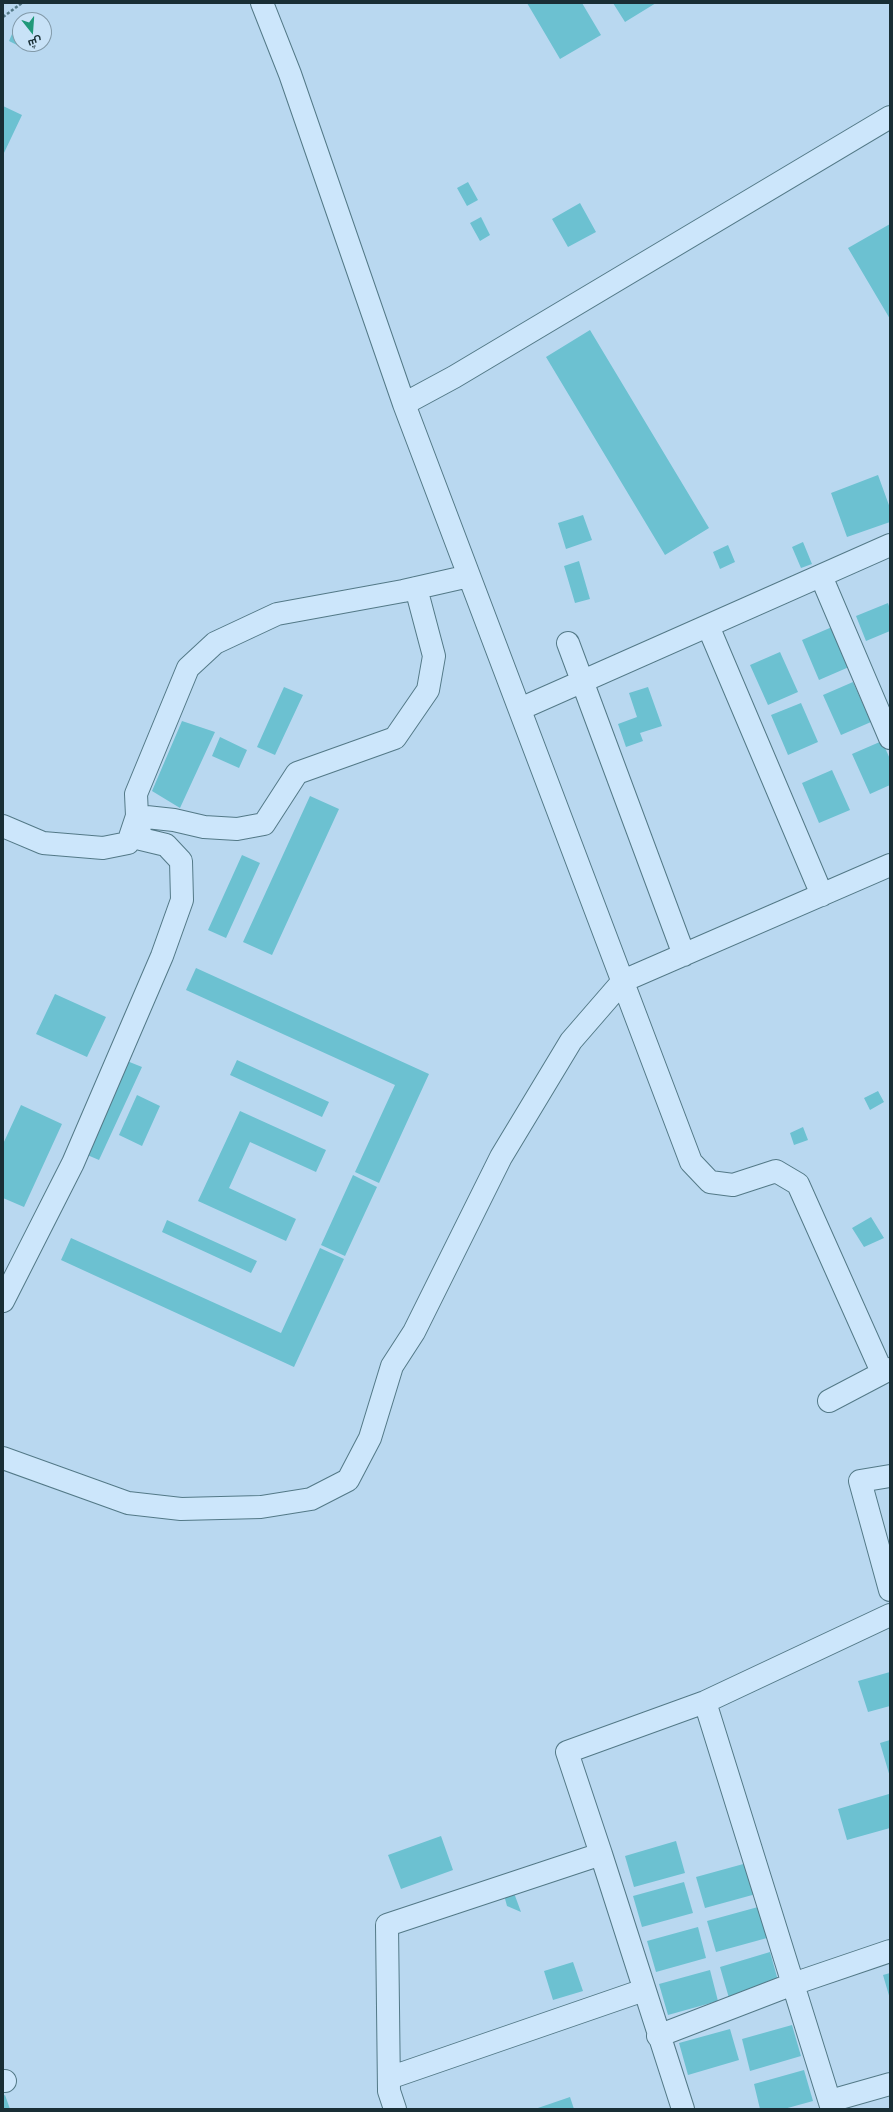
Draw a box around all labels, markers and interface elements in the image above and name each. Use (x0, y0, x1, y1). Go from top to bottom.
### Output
north arrow (12, 12, 52, 52)
text: ش (26, 34, 44, 52)

